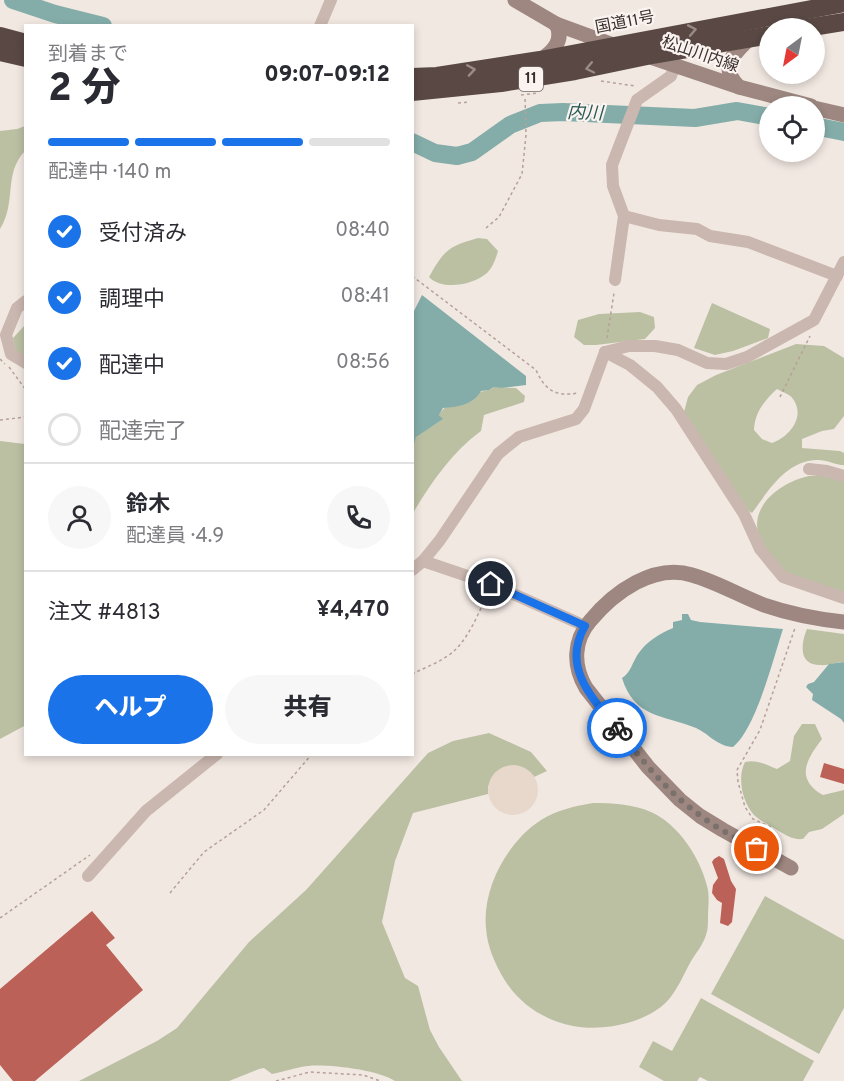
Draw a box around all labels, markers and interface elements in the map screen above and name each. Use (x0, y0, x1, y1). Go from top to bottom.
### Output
street label: 国道11号 (594, 7, 656, 39)
north arrow (759, 18, 825, 84)
map controls (759, 18, 825, 162)
one-way arrow (687, 24, 697, 37)
street label: 松山川内線 (659, 33, 741, 77)
text: 到着まで (48, 42, 128, 68)
one-way arrow (585, 61, 595, 74)
text: 09:07–09:12 (264, 62, 390, 89)
one-way arrow (466, 65, 475, 77)
text: 2 分 (48, 66, 121, 115)
road number: 11 (519, 67, 543, 91)
button: locate (759, 96, 825, 162)
water label: 内川 (567, 102, 605, 126)
text: 配達中 · 140 m (48, 160, 171, 186)
icon: check (48, 215, 81, 248)
text: 08:40 (335, 218, 390, 244)
text: 受付済み (99, 221, 187, 248)
icon: check (48, 281, 81, 314)
text: 08:41 (341, 284, 390, 310)
text: 調理中 (99, 287, 165, 314)
icon: check (48, 347, 81, 380)
text: 08:56 (336, 350, 390, 376)
text: 配達中 (99, 353, 165, 380)
text: 配達完了 (99, 419, 187, 446)
button: person (48, 486, 111, 549)
button: phone (327, 486, 390, 549)
text: 鈴木 (126, 492, 170, 519)
text: 配達員 · 4.9 (126, 524, 224, 550)
pin (465, 558, 516, 609)
icon: home (474, 567, 507, 600)
text: ¥4,470 (317, 597, 390, 624)
text: 注文 #4813 (48, 600, 161, 627)
button: ヘルプ (48, 675, 213, 744)
button: 共有 (225, 675, 390, 744)
courier (587, 698, 647, 758)
icon: bike (601, 712, 634, 745)
pin (731, 823, 782, 874)
icon: bag (740, 832, 773, 865)

